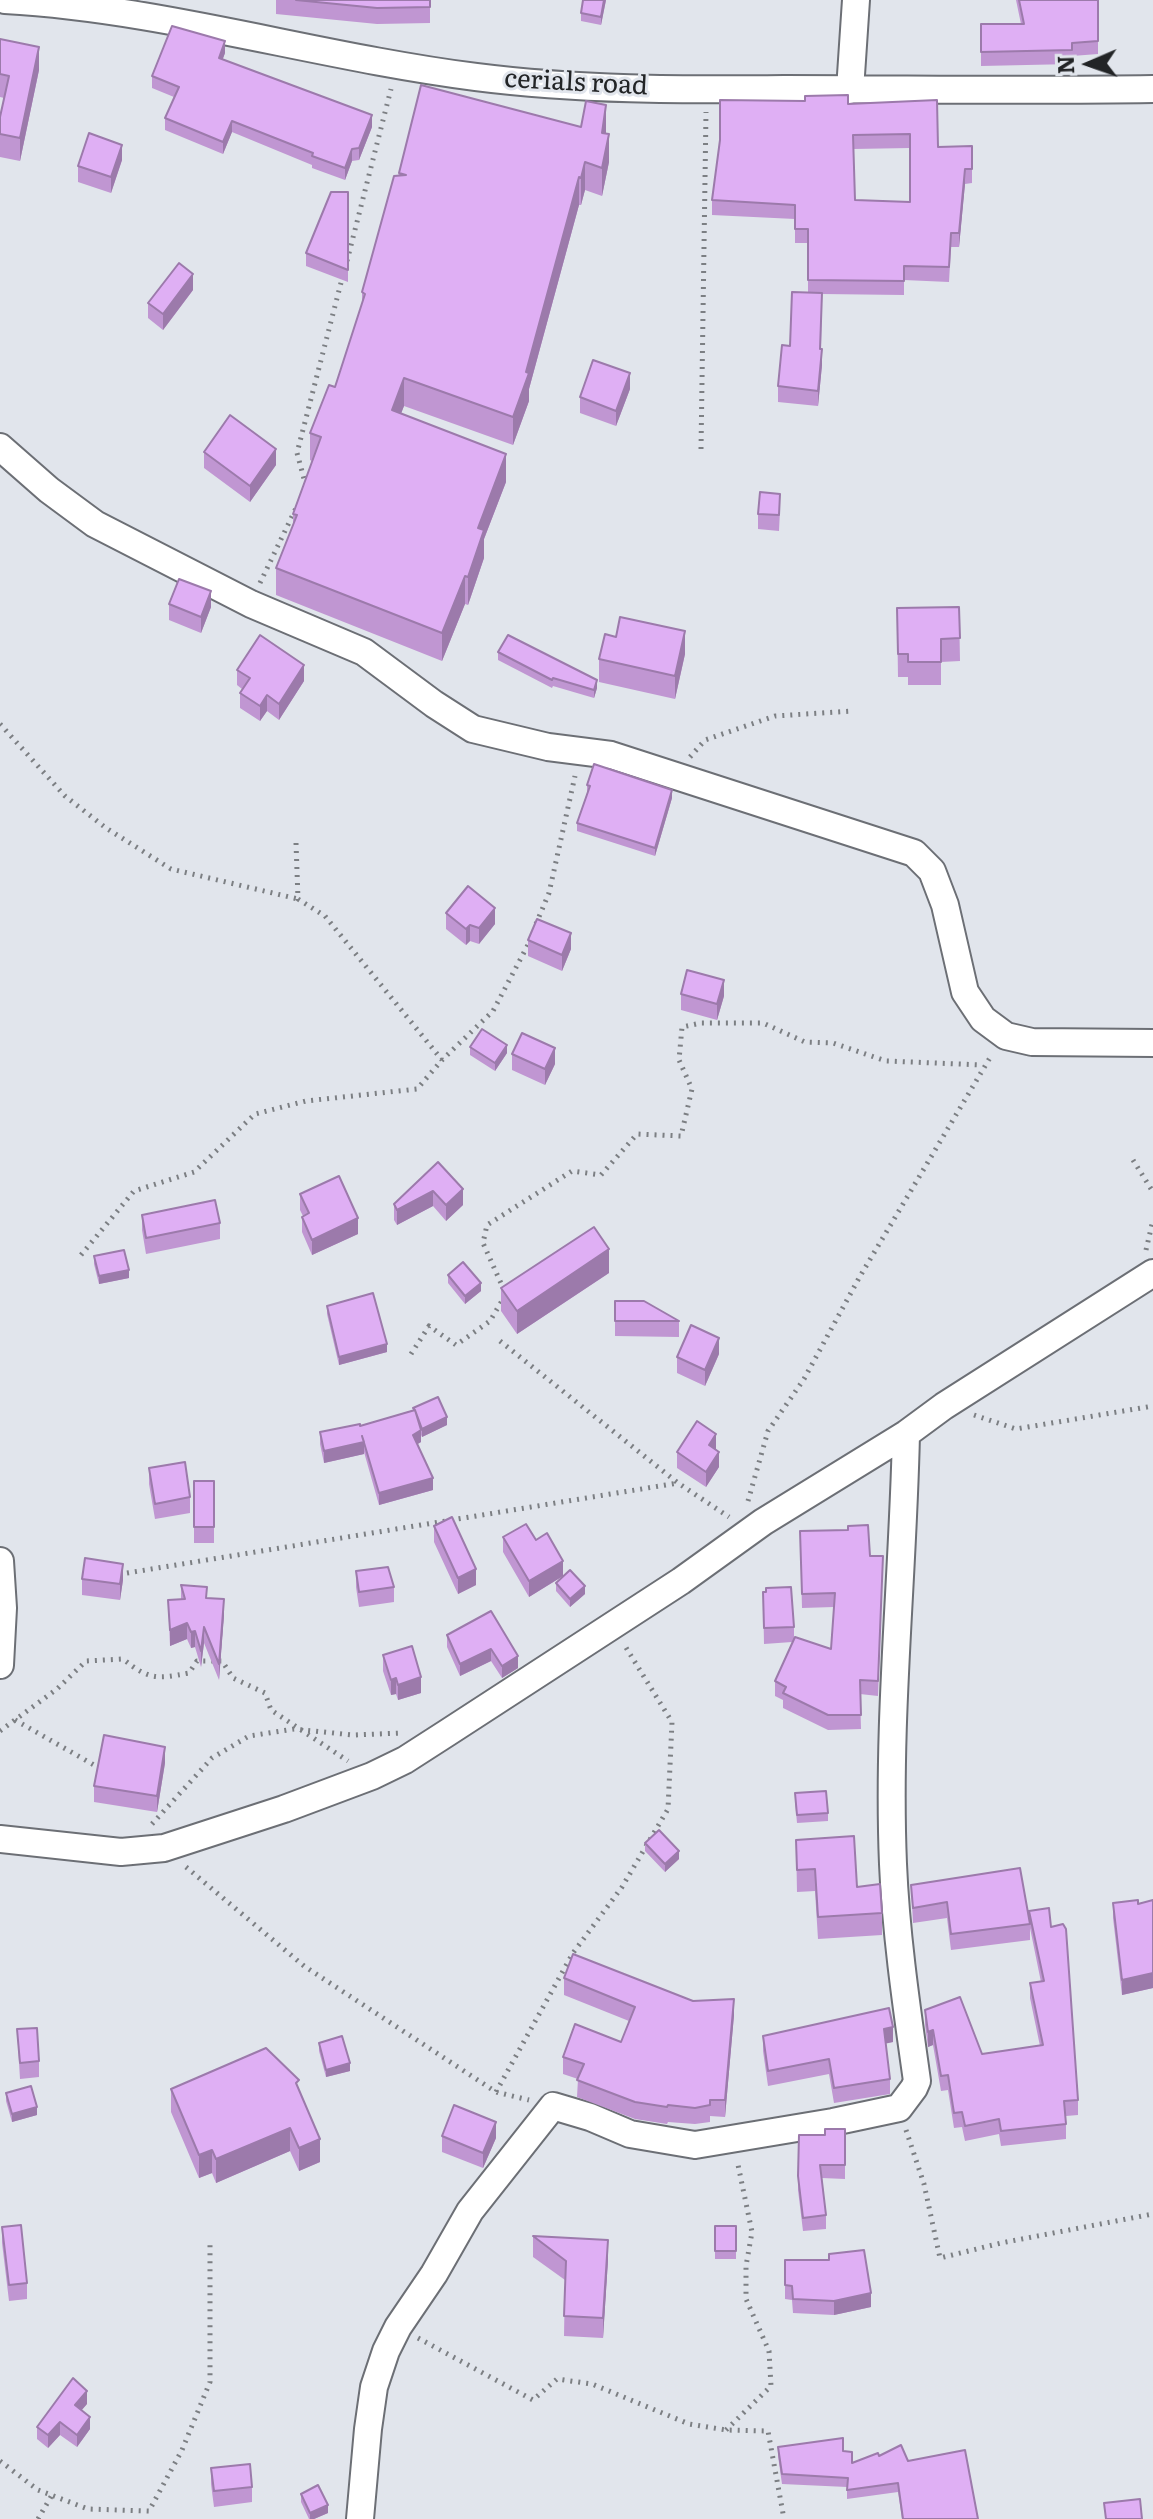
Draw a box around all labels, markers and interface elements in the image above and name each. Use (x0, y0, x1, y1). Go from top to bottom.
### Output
north arrow (1049, 24, 1129, 104)
text: N (1048, 55, 1081, 75)
street label: cerials road (503, 64, 649, 102)

